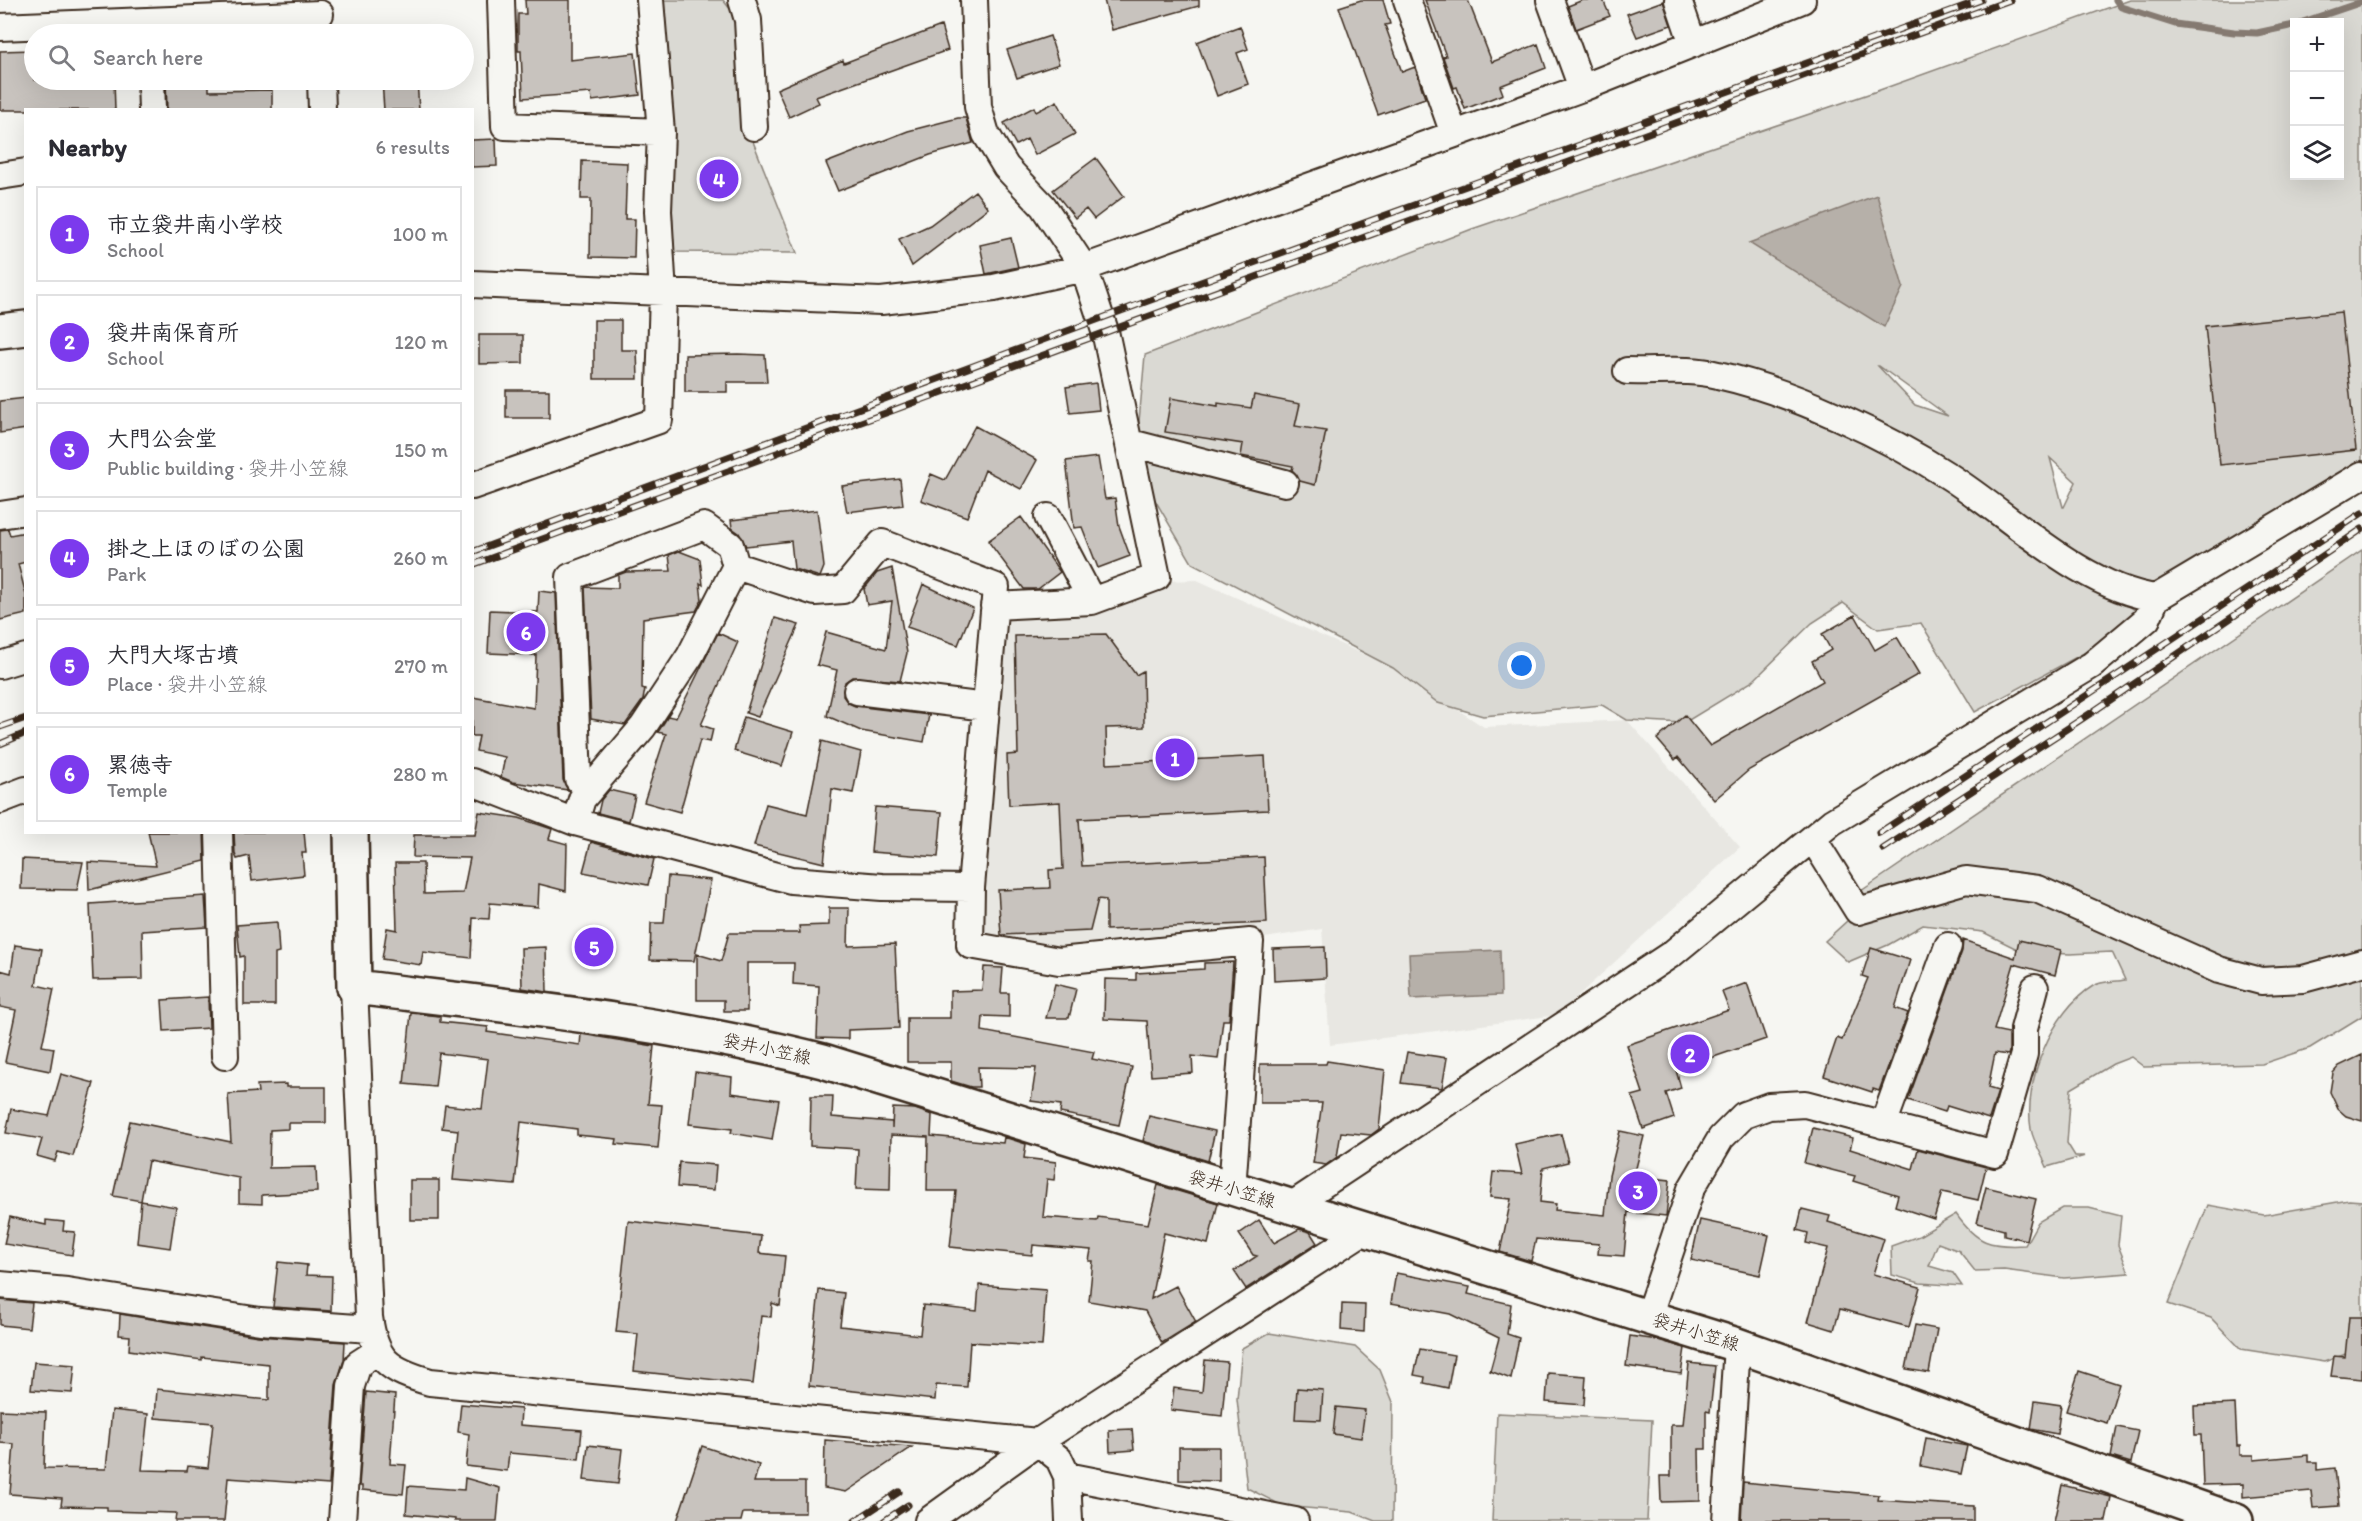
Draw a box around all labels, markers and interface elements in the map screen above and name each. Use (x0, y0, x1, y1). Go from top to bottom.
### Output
map controls (2290, 18, 2344, 180)
button: + (2290, 18, 2344, 72)
search box (24, 24, 474, 90)
icon: search (45, 41, 78, 74)
text: Search here (93, 44, 203, 71)
button: − (2290, 72, 2344, 126)
button: layers (2290, 126, 2344, 180)
text: Nearby (48, 131, 127, 163)
text: 6 results (376, 135, 450, 159)
pin: 4 (700, 156, 738, 201)
text: 市立袋井南小学校 (107, 211, 283, 238)
text: 1 (65, 222, 74, 246)
text: 100 m (393, 222, 448, 246)
text: School (107, 238, 164, 262)
text: 袋井南保育所 (107, 319, 239, 346)
text: 2 (64, 330, 75, 354)
text: 120 m (395, 330, 448, 354)
text: School (107, 346, 164, 370)
text: 大門公会堂 (107, 425, 217, 452)
text: 3 (64, 438, 75, 462)
text: 150 m (395, 438, 448, 462)
text: Public building · 袋井小笠線 (107, 456, 348, 480)
text: 掛之上ほのぼの公園 (107, 535, 305, 562)
text: 4 (63, 546, 76, 570)
text: 260 m (393, 546, 448, 570)
text: Park (107, 562, 146, 586)
pin: 6 (506, 610, 546, 654)
text: 大門大塚古墳 (107, 641, 239, 668)
your location (1507, 651, 1536, 680)
text: 5 (64, 654, 75, 678)
text: 270 m (394, 654, 448, 678)
text: Place · 袋井小笠線 (107, 672, 267, 696)
pin: 1 (1156, 736, 1194, 780)
text: 累徳寺 (107, 751, 173, 778)
text: 6 (64, 762, 75, 786)
text: 280 m (393, 762, 448, 786)
text: Temple (107, 778, 168, 802)
pin: 5 (574, 924, 614, 970)
street label: 袋井小笠線 (721, 1029, 813, 1069)
pin: 2 (1670, 1032, 1710, 1076)
street label: 袋井小笠線 (1186, 1165, 1278, 1213)
pin: 3 (1618, 1168, 1658, 1214)
street label: 袋井小笠線 (1650, 1308, 1742, 1356)

